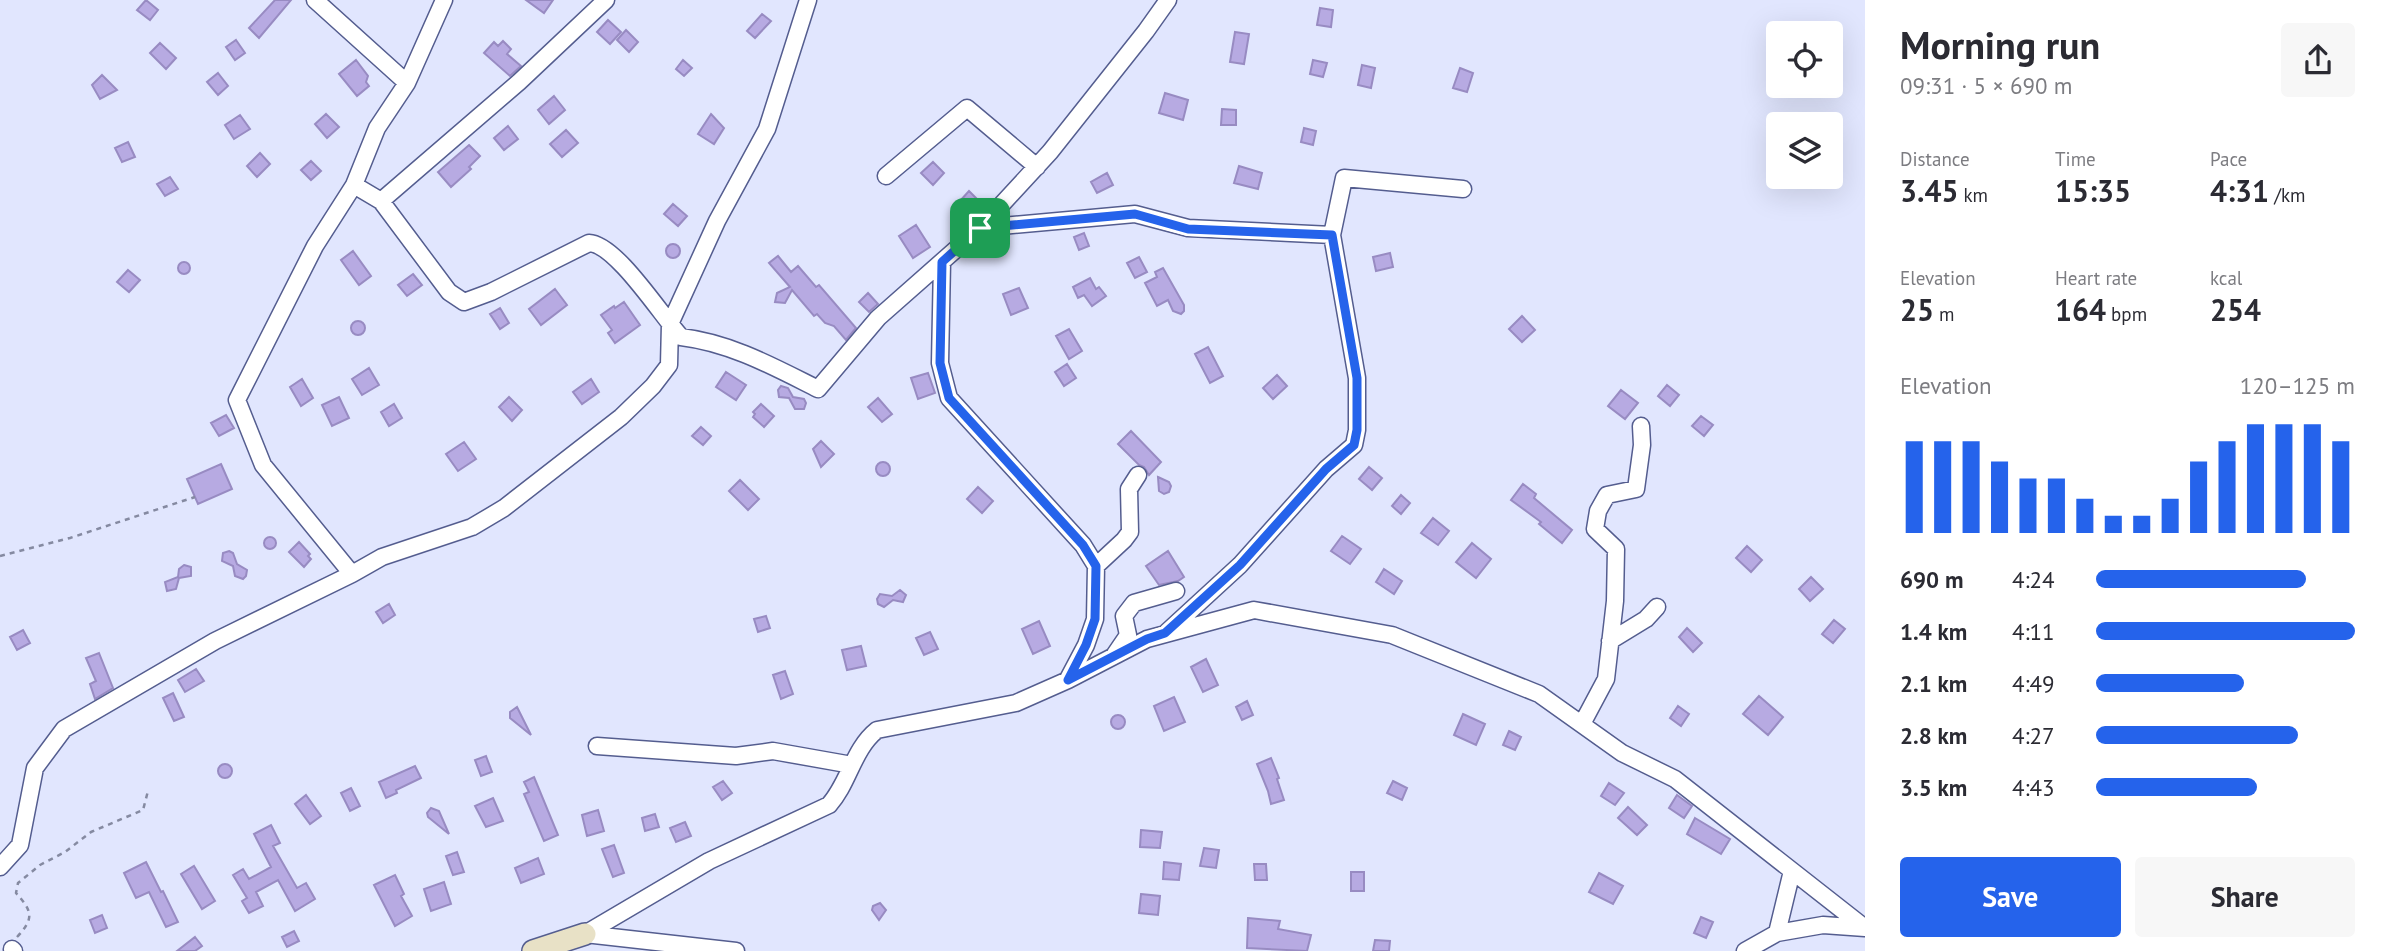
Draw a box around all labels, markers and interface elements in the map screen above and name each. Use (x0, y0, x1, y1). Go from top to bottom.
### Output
text: Morning run (1900, 20, 2100, 69)
map controls (1766, 21, 1843, 189)
button: locate (1766, 21, 1843, 98)
button: share (2281, 23, 2355, 97)
text: 09:31 · 5 × 690 m (1900, 71, 2072, 100)
button: layers (1766, 112, 1843, 189)
text: Distance (1900, 147, 1970, 171)
text: Time (2055, 147, 2096, 171)
text: Pace (2210, 147, 2247, 171)
text: 3.45 (1900, 171, 1958, 210)
text: 15:35 (2055, 171, 2131, 210)
text: 4:31 (2210, 171, 2269, 210)
text: km (1958, 183, 1988, 207)
text: /km (2269, 183, 2305, 207)
pin (950, 198, 1010, 258)
icon: arrive (961, 209, 999, 247)
text: Elevation (1900, 266, 1976, 290)
text: Heart rate (2055, 266, 2137, 290)
text: kcal (2210, 266, 2242, 290)
text: 25 (1900, 290, 1934, 329)
text: 164 (2055, 290, 2106, 329)
text: 254 (2210, 290, 2261, 329)
text: m (1934, 302, 1955, 326)
text: bpm (2106, 302, 2147, 326)
text: Elevation (1900, 371, 1992, 400)
text: 120–125 m (2240, 371, 2355, 400)
text: 690 m (1900, 565, 1963, 594)
text: 4:24 (2012, 565, 2055, 594)
text: 1.4 km (1900, 617, 1967, 646)
text: 4:11 (2012, 617, 2055, 646)
text: 2.1 km (1900, 669, 1967, 698)
text: 4:49 (2012, 669, 2055, 698)
text: 2.8 km (1900, 721, 1967, 750)
text: 4:27 (2012, 721, 2055, 750)
text: 3.5 km (1900, 773, 1967, 802)
text: 4:43 (2012, 773, 2055, 802)
button: Save (1900, 857, 2121, 937)
button: Share (2135, 857, 2355, 937)

